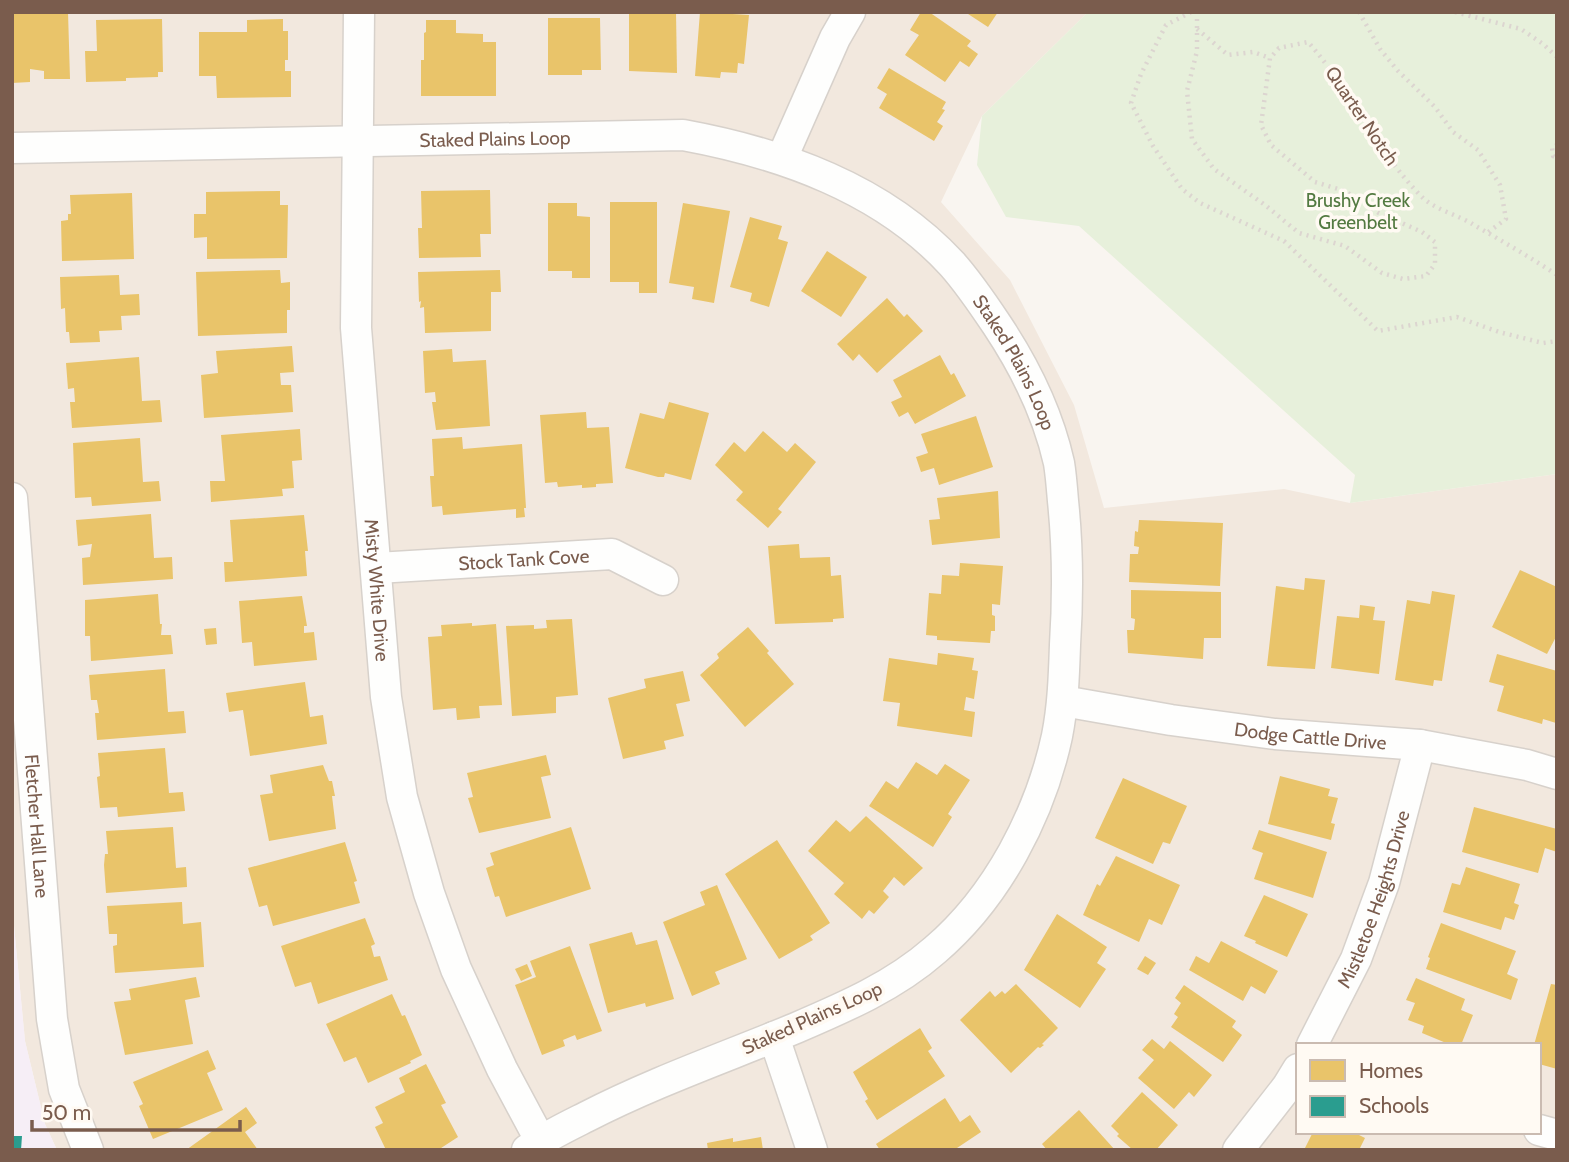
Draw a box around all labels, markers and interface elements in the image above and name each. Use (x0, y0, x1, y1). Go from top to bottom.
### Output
street label: Quarter Notch (1320, 62, 1404, 170)
street label: Staked Plains Loop (419, 126, 571, 152)
park label: Brushy Creek Greenbelt (1306, 189, 1411, 234)
street label: Staked Plains Loop (968, 290, 1060, 433)
street label: Misty White Drive (360, 518, 395, 662)
street label: Stock Tank Cove (458, 544, 590, 575)
street label: Dodge Cattle Drive (1233, 717, 1388, 754)
street label: Fletcher Hall Lane (20, 753, 54, 899)
street label: Mistletoe Heights Drive (1332, 808, 1414, 992)
street label: Staked Plains Loop (738, 977, 886, 1059)
legend (1296, 1043, 1541, 1134)
text: Homes (1359, 1058, 1423, 1083)
scale bar (32, 1088, 240, 1132)
text: Schools (1359, 1093, 1429, 1118)
text: 50 m (42, 1100, 91, 1125)

